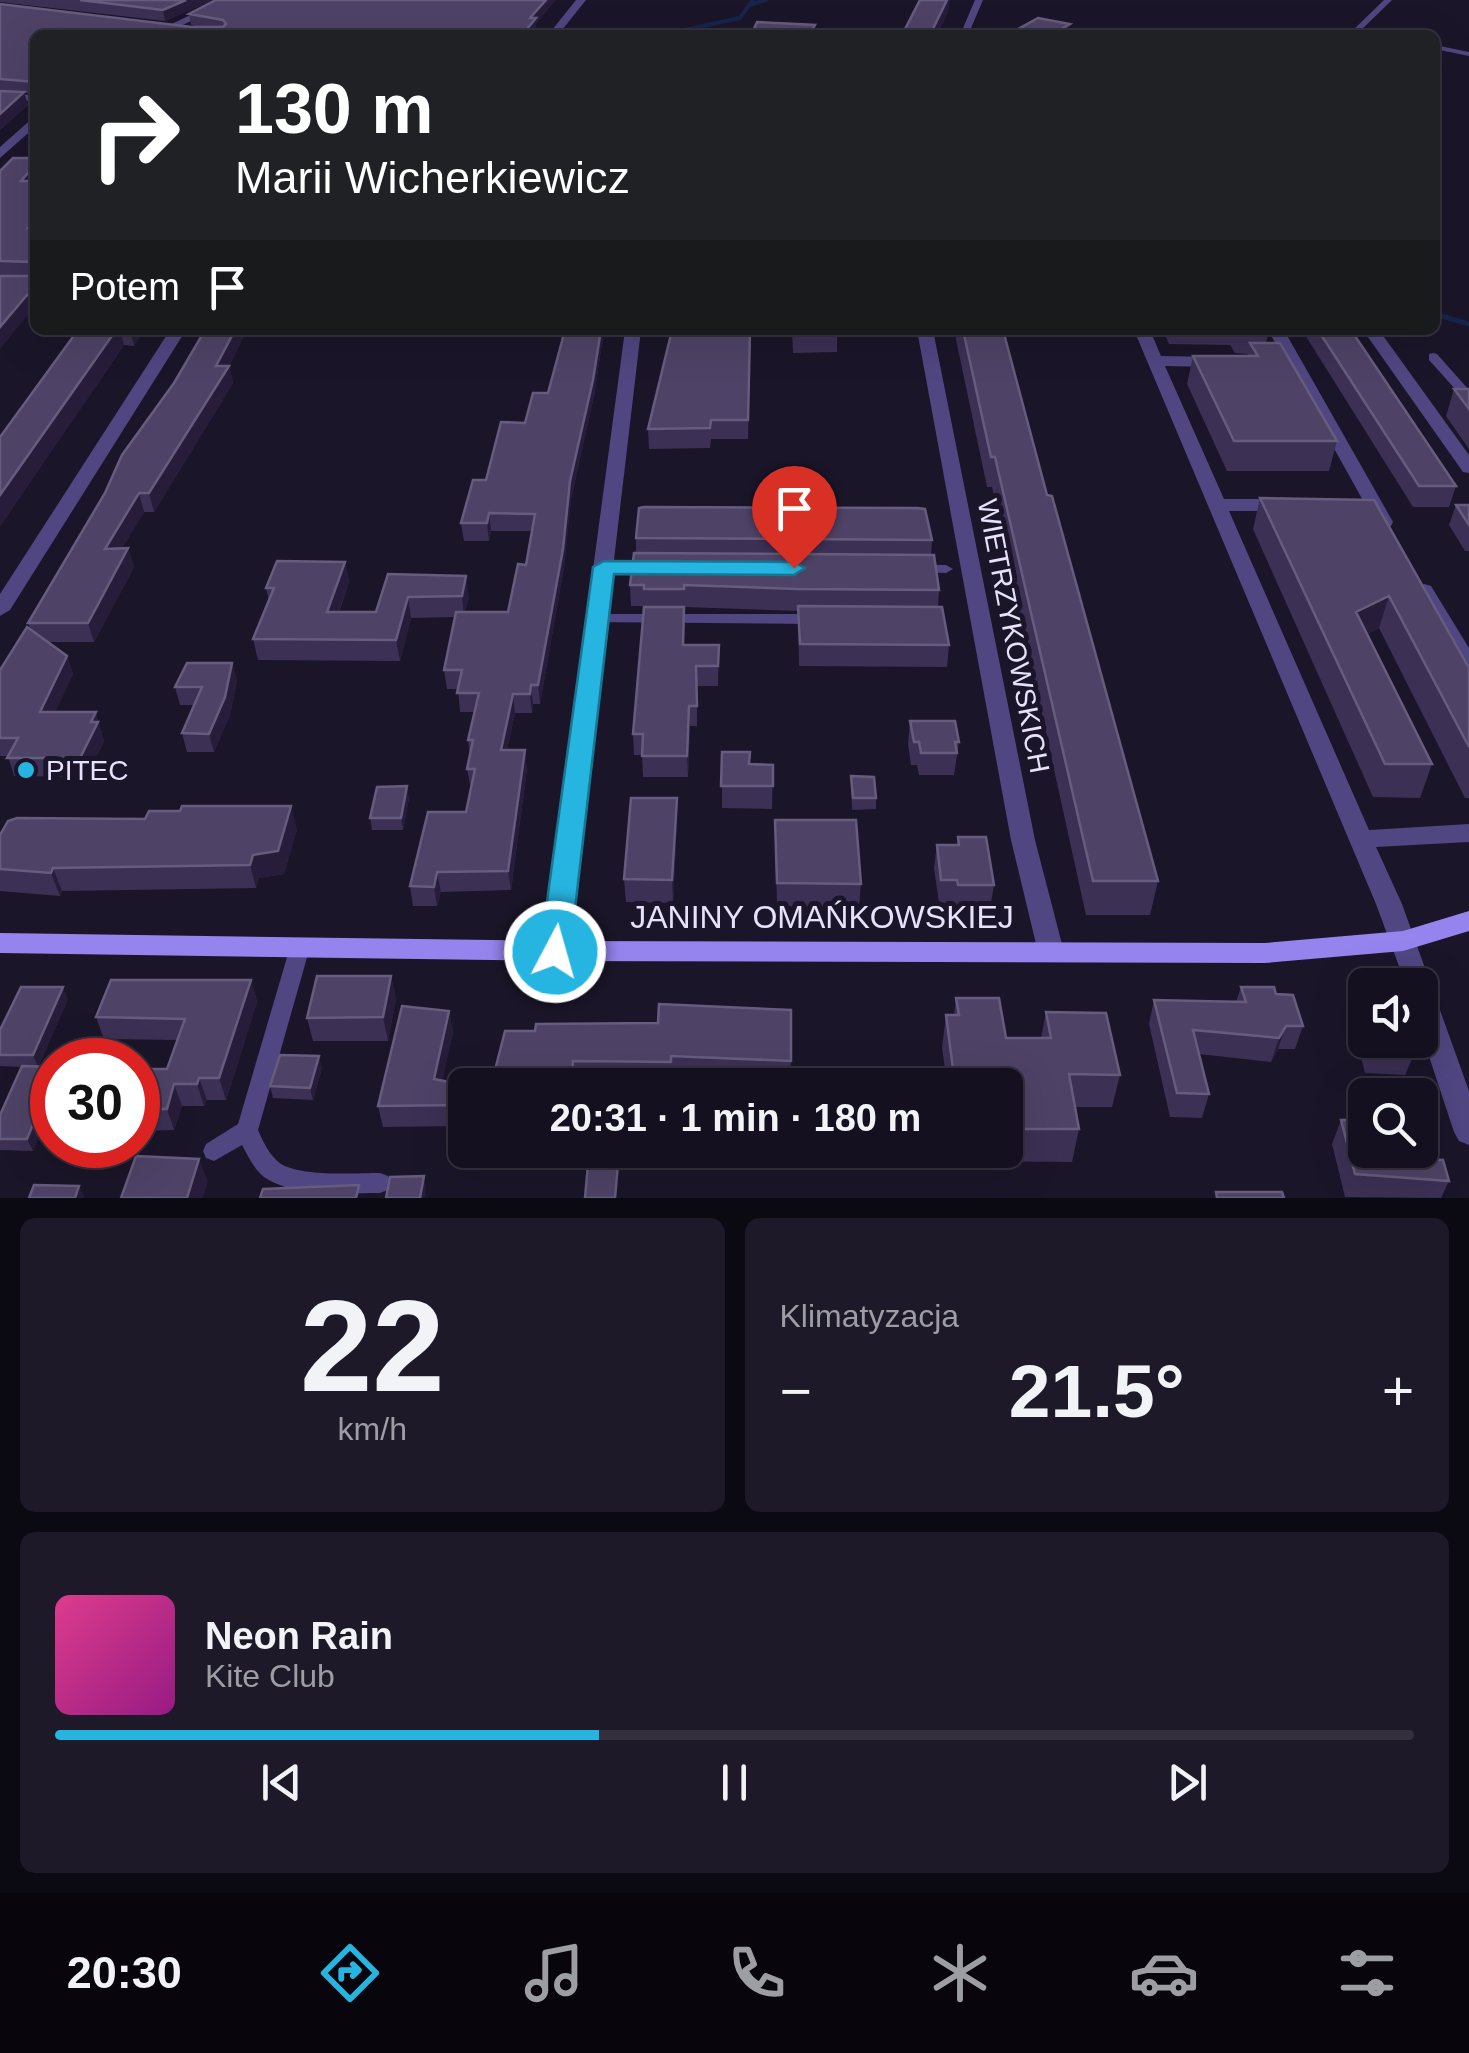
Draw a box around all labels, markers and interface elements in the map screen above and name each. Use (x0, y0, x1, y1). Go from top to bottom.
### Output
icon: right (70, 70, 200, 200)
text: 130 m (235, 70, 433, 148)
text: Marii Wicherkiewicz (235, 152, 630, 203)
icon: arrive (200, 260, 255, 315)
text: Potem (70, 266, 180, 308)
pin (752, 466, 837, 569)
icon: arrive (767, 481, 822, 536)
street label: WIETRZYKOWSKICH (972, 496, 1055, 776)
place label: PITEC (46, 755, 128, 786)
marker: PITEC (15, 759, 37, 781)
street label: JANINY OMAŃKOWSKIEJ (630, 899, 1014, 935)
position arrow (503, 900, 607, 1004)
map controls (1348, 968, 1438, 1168)
button: sound (1348, 968, 1438, 1058)
speed limit sign: 30 (30, 1038, 160, 1168)
button: search (1348, 1078, 1438, 1168)
text: 20:31 · 1 min · 180 m (550, 1097, 921, 1139)
text: 22 (300, 1273, 445, 1419)
text: Klimatyzacja (780, 1298, 959, 1334)
text: 21.5° (1009, 1349, 1185, 1433)
text: − (780, 1360, 812, 1422)
text: + (1382, 1360, 1414, 1422)
text: km/h (338, 1411, 407, 1447)
text: Neon Rain (205, 1615, 393, 1657)
text: Kite Club (205, 1658, 335, 1694)
icon: previous (254, 1755, 309, 1810)
icon: pause (707, 1755, 762, 1810)
icon: next (1160, 1755, 1215, 1810)
icon: directions (315, 1938, 385, 2008)
icon: music (519, 1938, 589, 2008)
icon: phone (722, 1938, 792, 2008)
icon: climate (925, 1938, 995, 2008)
icon: car (1129, 1938, 1199, 2008)
icon: filters (1332, 1938, 1402, 2008)
text: 20:30 (67, 1947, 182, 1998)

